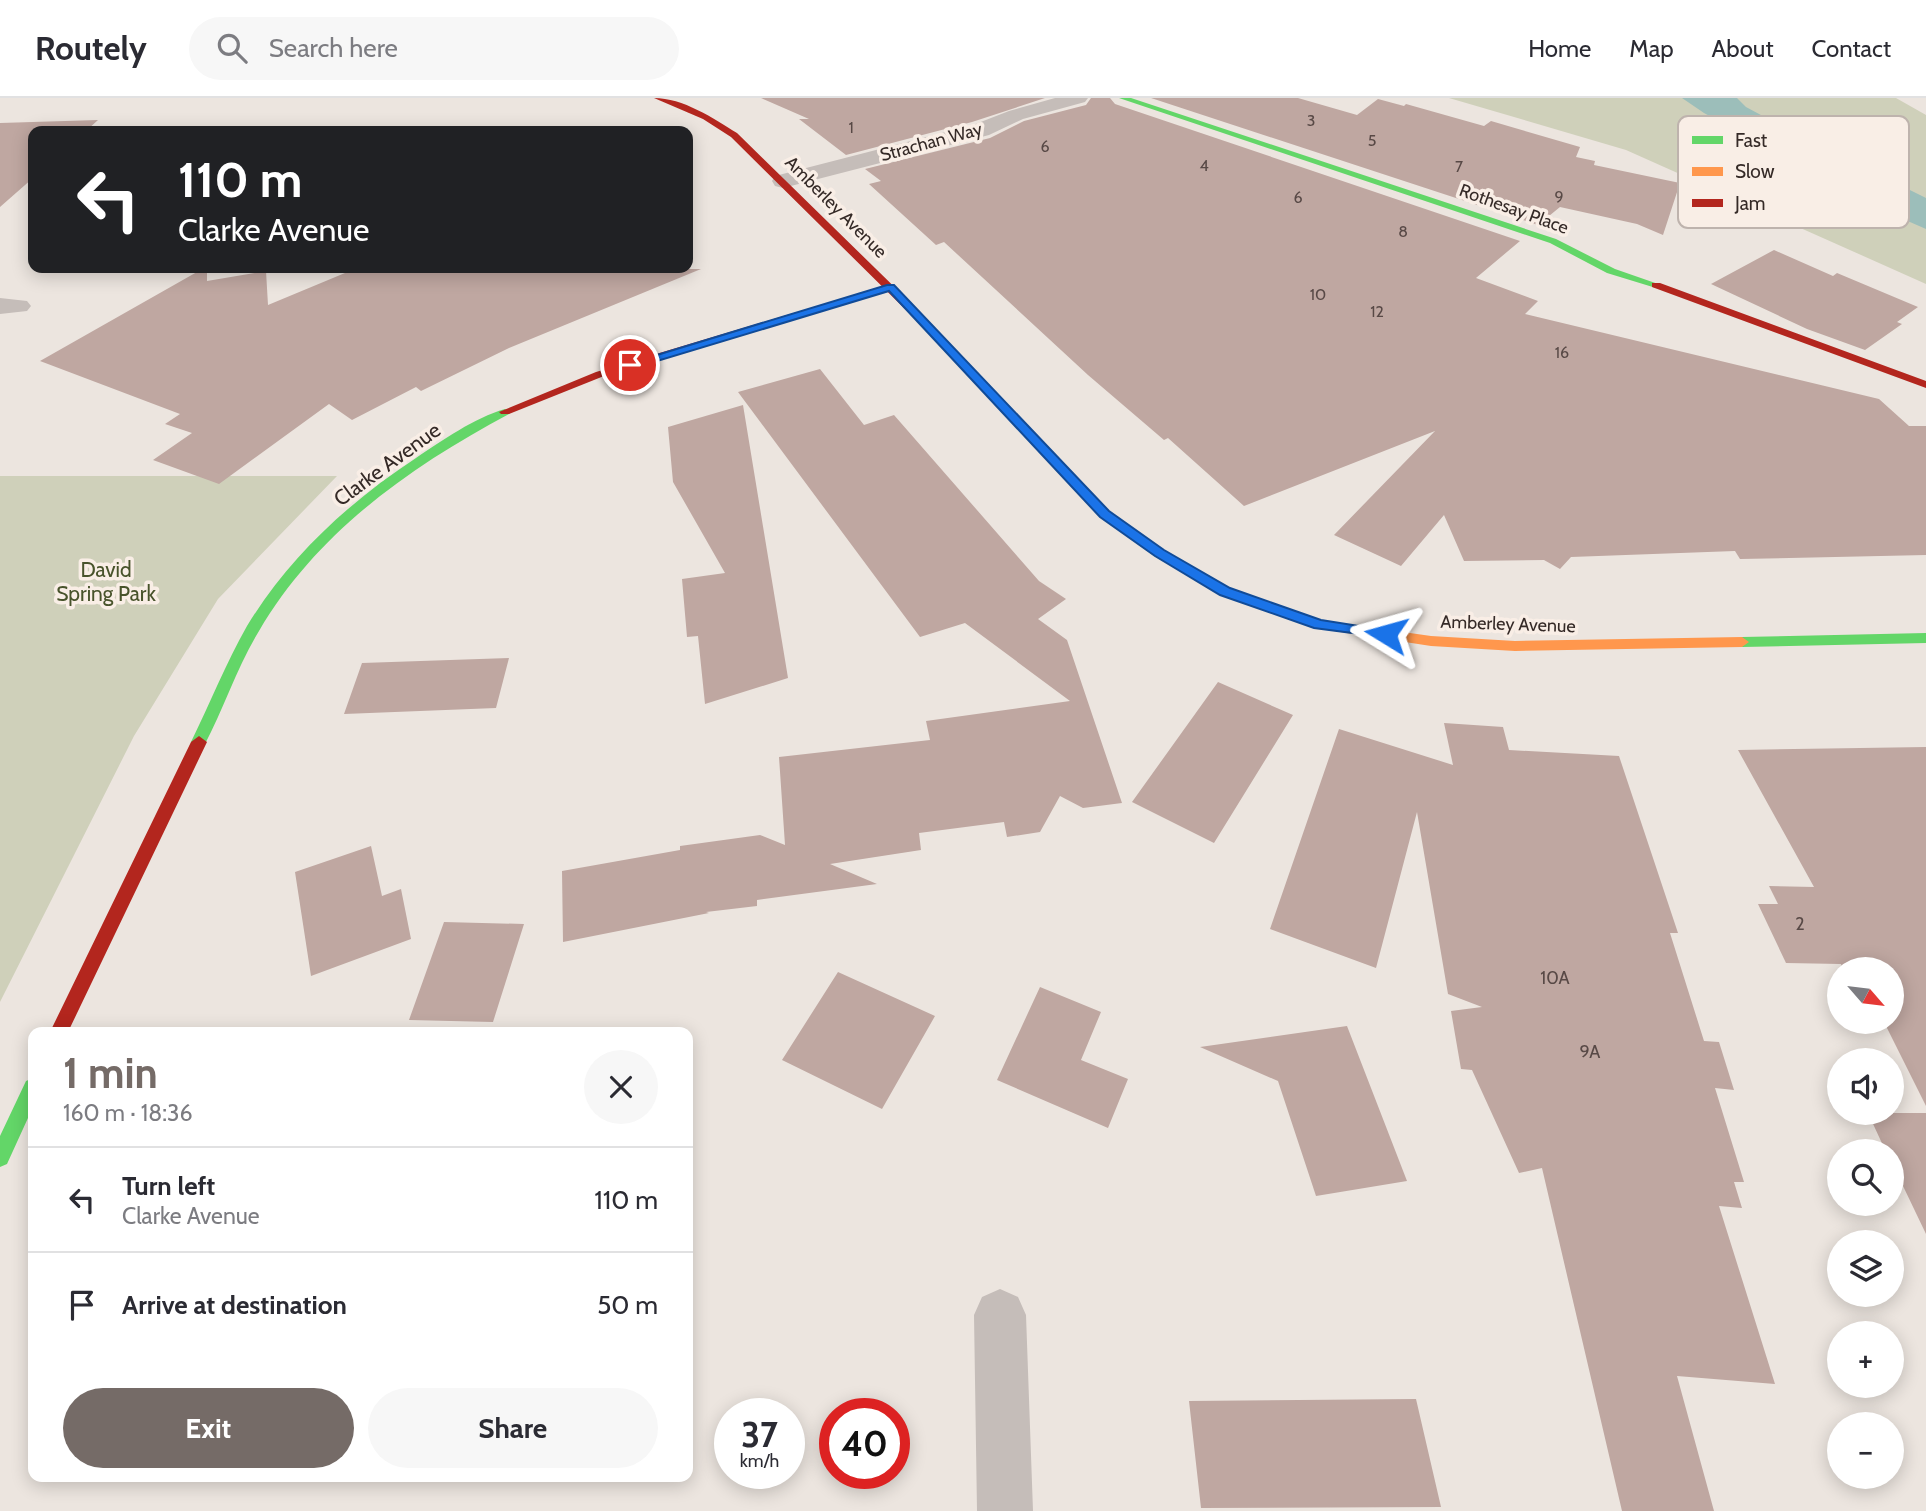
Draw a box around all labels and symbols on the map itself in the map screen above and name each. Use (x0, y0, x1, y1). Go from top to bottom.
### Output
house number: 3 (1307, 111, 1315, 130)
legend (1678, 116, 1909, 228)
house number: 1 (848, 118, 854, 137)
street label: Strachan Way (878, 118, 984, 166)
text: Fast (1735, 129, 1768, 152)
house number: 5 (1368, 131, 1376, 150)
house number: 6 (1040, 137, 1050, 156)
street label: Amberley Avenue (780, 151, 892, 263)
house number: 4 (1199, 156, 1209, 175)
house number: 7 (1455, 157, 1463, 176)
text: Slow (1735, 160, 1775, 183)
street label: Rothesay Place (1456, 179, 1572, 239)
house number: 9 (1554, 187, 1564, 206)
house number: 6 (1293, 188, 1303, 207)
text: Jam (1734, 192, 1765, 215)
house number: 8 (1398, 222, 1408, 241)
house number: 10 (1310, 285, 1326, 304)
house number: 12 (1370, 302, 1384, 321)
pin (600, 335, 660, 395)
house number: 16 (1555, 343, 1569, 362)
street label: Clarke Avenue (329, 417, 445, 511)
park label: David Spring Park (56, 557, 156, 606)
position arrow (1349, 597, 1423, 671)
street label: Amberley Avenue (1440, 611, 1576, 637)
house number: 2 (1795, 913, 1805, 935)
north arrow (1827, 957, 1904, 1034)
house number: 10A (1540, 967, 1570, 989)
house number: 9A (1580, 1041, 1600, 1063)
speed limit sign: 40 (819, 1398, 910, 1489)

